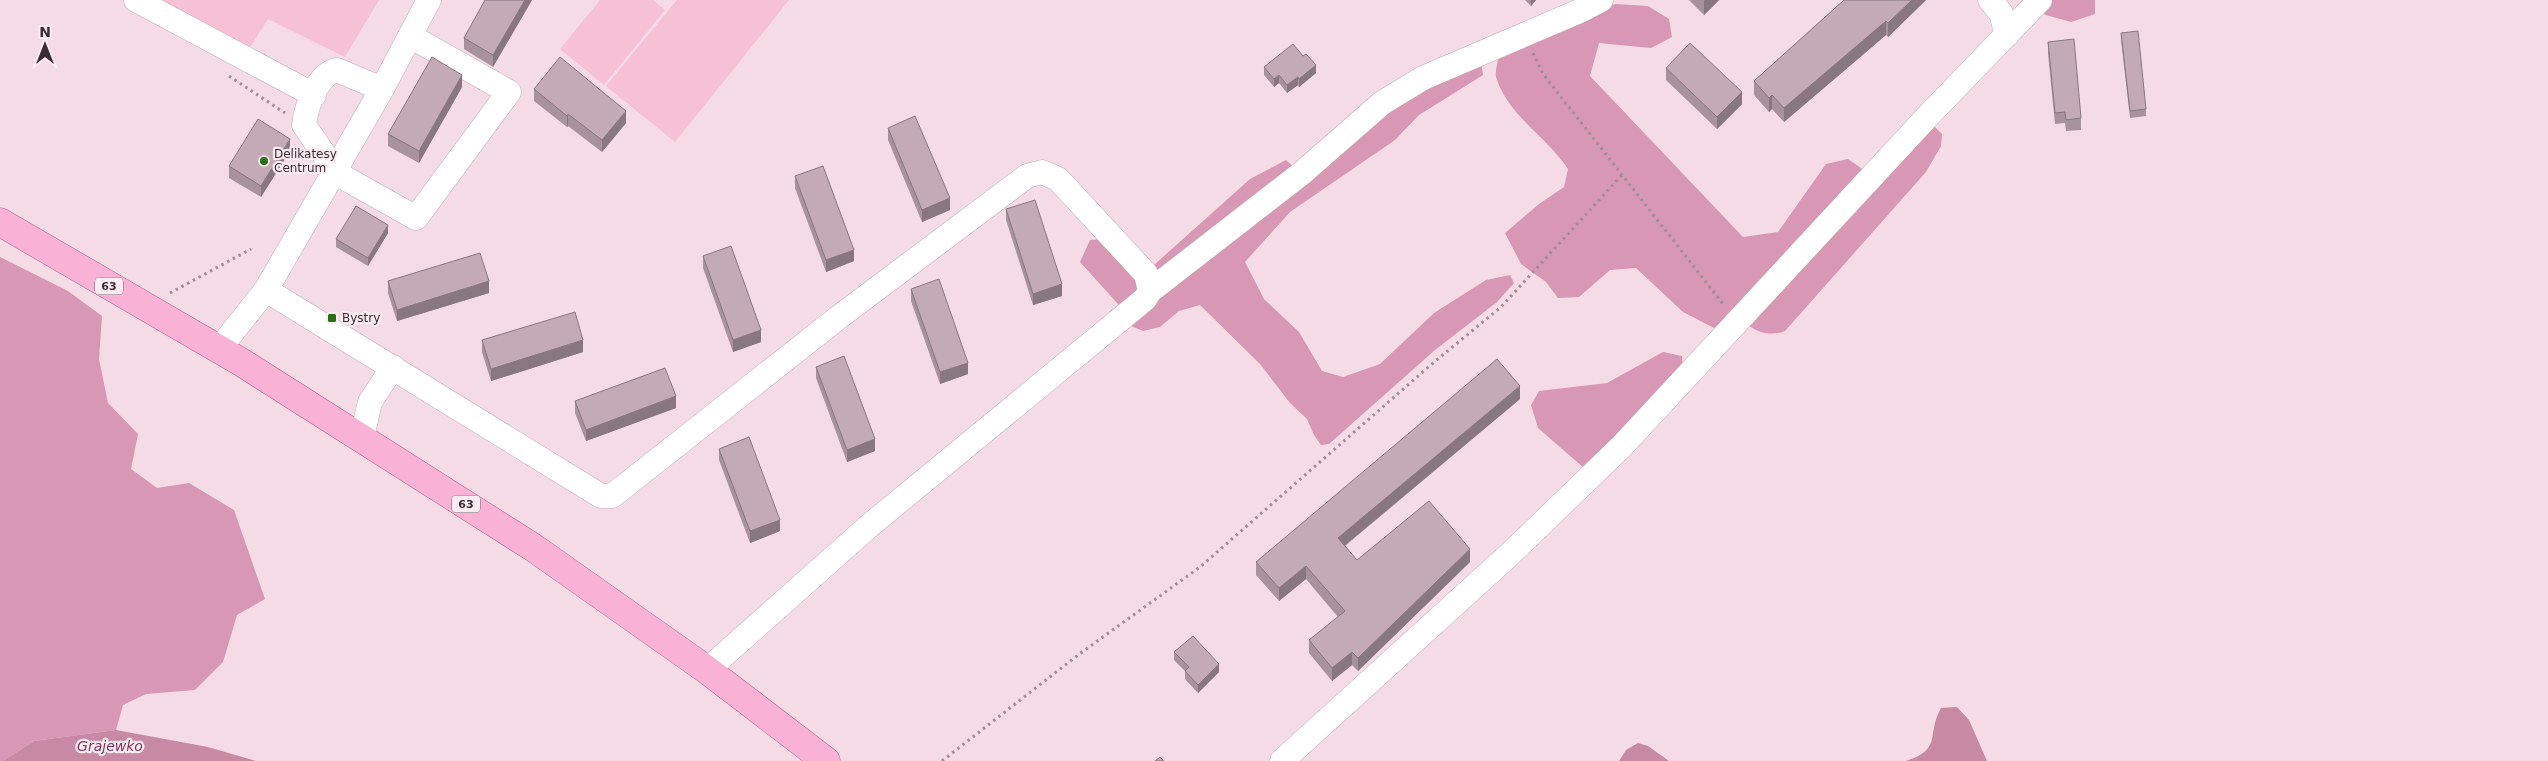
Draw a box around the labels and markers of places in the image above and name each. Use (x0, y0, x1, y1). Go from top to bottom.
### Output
place label: Delikatesy Centrum (274, 147, 337, 175)
marker: Delikatesy Centrum (258, 155, 270, 167)
place label: Bystry (342, 311, 380, 325)
marker: Bystry (326, 312, 338, 324)

